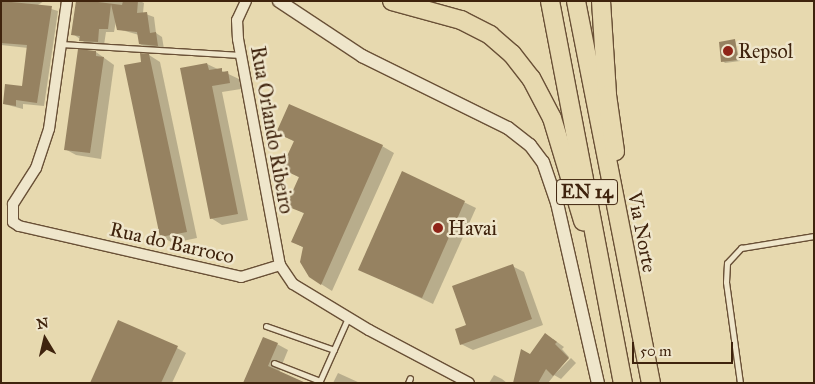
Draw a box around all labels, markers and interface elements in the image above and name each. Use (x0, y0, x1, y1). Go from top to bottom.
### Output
place label: Repsol (738, 39, 793, 63)
street label: Rua Orlando Ribeiro (245, 44, 299, 216)
marker: Repsol (722, 45, 734, 57)
road number: EN 14 (556, 176, 618, 208)
street label: Via Norte (622, 190, 662, 274)
place label: Havai (448, 216, 497, 240)
street label: Rua do Barroco (107, 217, 237, 269)
marker: Havai (432, 222, 444, 234)
north arrow (20, 314, 70, 364)
text: N (35, 314, 50, 333)
scale bar (635, 332, 736, 364)
text: 50 m (640, 342, 672, 360)

